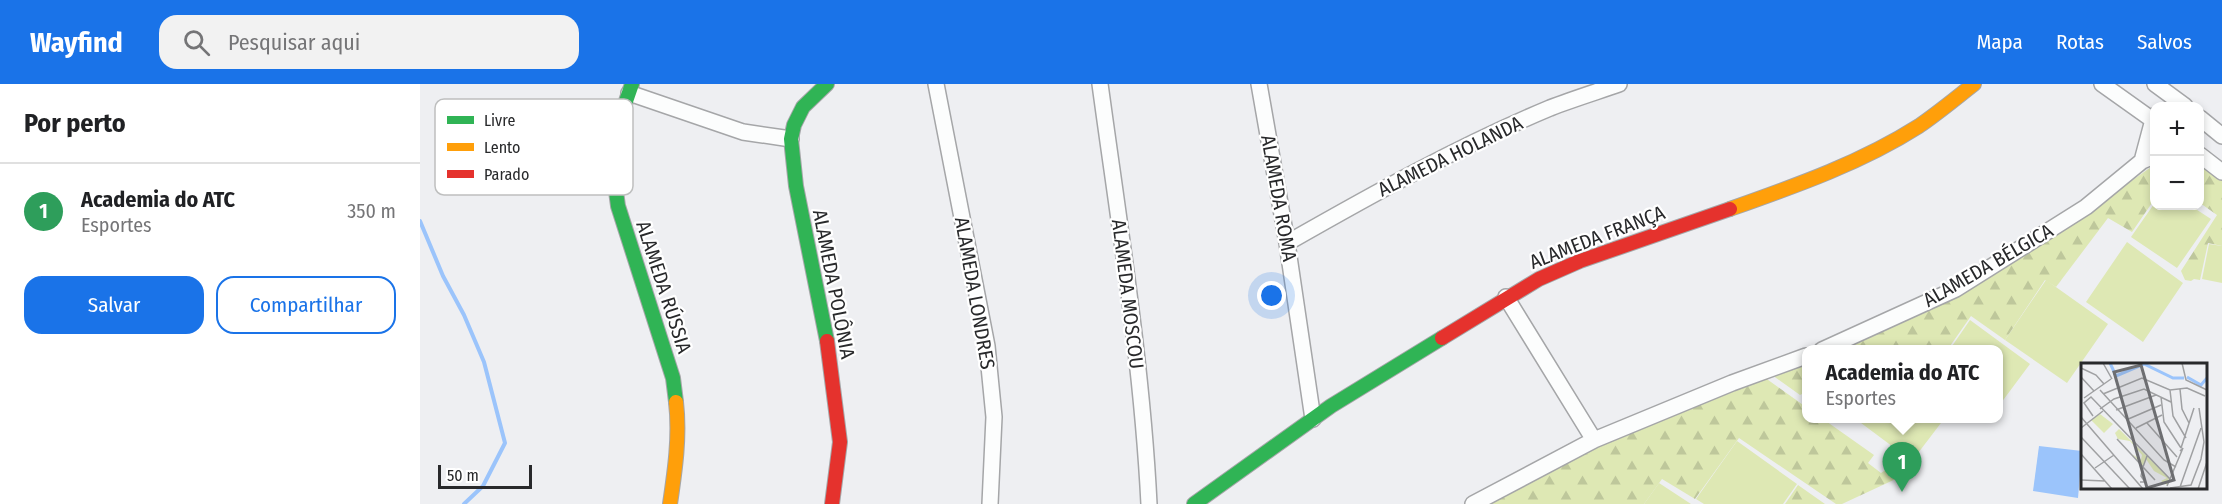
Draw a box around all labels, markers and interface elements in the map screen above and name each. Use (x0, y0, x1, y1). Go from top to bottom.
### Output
search box (159, 15, 579, 69)
text: Wayfind (30, 26, 123, 59)
icon: search (180, 26, 213, 59)
text: Pesquisar aqui (228, 29, 360, 56)
text: Mapa (1976, 29, 2023, 55)
text: Rotas (2056, 29, 2104, 55)
text: Salvos (2137, 29, 2192, 55)
legend (435, 99, 633, 195)
map controls (2150, 102, 2204, 210)
button: + (2150, 102, 2204, 156)
text: Por perto (24, 108, 126, 139)
street label: ALAMEDA HOLANDA (1374, 110, 1527, 201)
text: Livre (484, 111, 515, 130)
street label: ALAMEDA ROMA (1256, 133, 1302, 264)
text: Lento (484, 138, 520, 157)
button: − (2150, 156, 2204, 210)
text: Parado (484, 165, 529, 184)
text: Academia do ATC (81, 186, 235, 213)
text: 1 (39, 199, 48, 223)
text: 350 m (347, 199, 396, 223)
street label: ALAMEDA FRANÇA (1526, 200, 1669, 275)
street label: ALAMEDA POLÔNIA (808, 207, 860, 361)
text: Esportes (81, 213, 152, 237)
street label: ALAMEDA LONDRES (950, 215, 1000, 371)
street label: ALAMEDA RÚSSIA (631, 218, 697, 357)
street label: ALAMEDA MOSCOU (1107, 218, 1149, 370)
street label: ALAMEDA BÉLGICA (1919, 218, 2058, 312)
button: Salvar (24, 276, 204, 334)
button: Compartilhar (216, 276, 396, 334)
your location (1257, 281, 1286, 310)
popup (1802, 345, 2003, 423)
text: Academia do ATC (1825, 359, 1980, 386)
inset map (2081, 363, 2207, 489)
text: Esportes (1825, 386, 1896, 410)
pin: 1 (1882, 442, 1922, 492)
scale bar (438, 462, 532, 490)
text: 50 m (447, 466, 479, 485)

